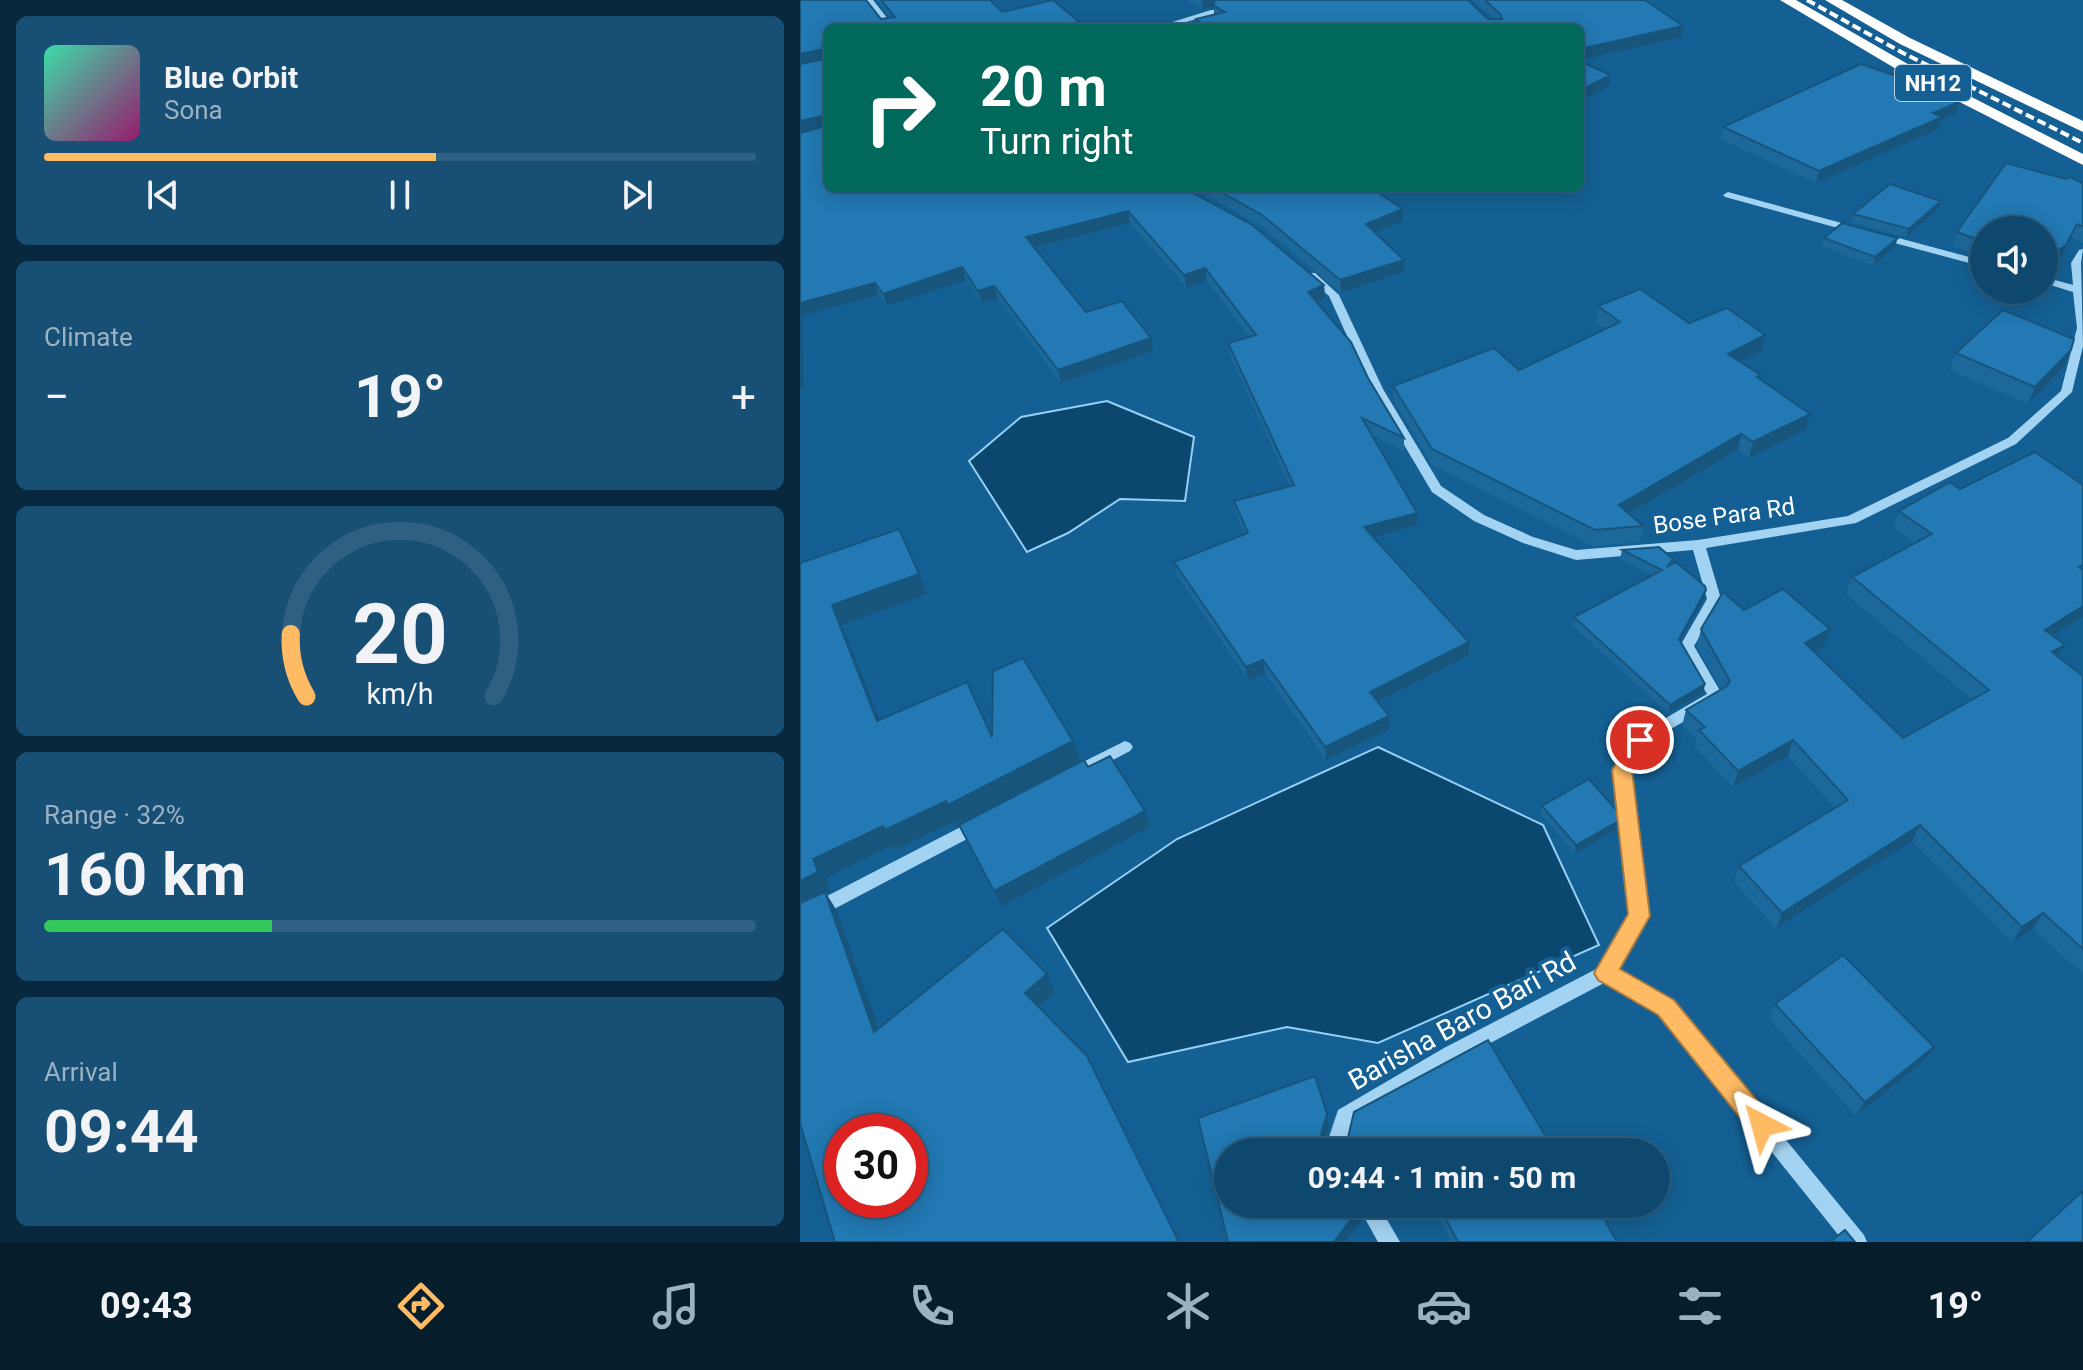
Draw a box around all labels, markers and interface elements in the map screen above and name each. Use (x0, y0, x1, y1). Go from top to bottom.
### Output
text: 20 m (980, 54, 1107, 120)
icon: right (848, 56, 952, 160)
text: Blue Orbit (164, 60, 298, 95)
road number: NH12 (1895, 65, 1971, 101)
text: Sona (164, 95, 223, 125)
text: Turn right (980, 121, 1133, 163)
icon: previous (141, 173, 185, 217)
icon: pause (378, 173, 422, 217)
icon: next (615, 173, 659, 217)
map controls (1970, 216, 2058, 304)
button: sound (1970, 216, 2058, 304)
text: Climate (44, 322, 133, 352)
text: 19° (354, 361, 446, 432)
text: − (44, 371, 69, 423)
text: + (731, 371, 756, 423)
street label: Bose Para Rd (1651, 492, 1797, 540)
text: 20 (352, 586, 448, 683)
text: km/h (366, 677, 434, 711)
pin (1606, 706, 1674, 774)
icon: arrive (1618, 718, 1662, 762)
text: Range · 32% (44, 800, 185, 830)
text: 160 km (44, 839, 246, 910)
street label: Barisha Baro Bari Rd (1343, 945, 1581, 1097)
text: Arrival (44, 1057, 118, 1087)
position arrow (1720, 1083, 1804, 1167)
text: 09:44 (44, 1096, 199, 1167)
speed limit sign: 30 (824, 1114, 928, 1218)
text: 09:44 · 1 min · 50 m (1308, 1160, 1576, 1195)
icon: directions (393, 1278, 449, 1334)
icon: music (648, 1278, 704, 1334)
icon: phone (904, 1278, 960, 1334)
icon: climate (1160, 1278, 1216, 1334)
icon: car (1416, 1278, 1472, 1334)
icon: filters (1672, 1278, 1728, 1334)
text: 09:43 (100, 1285, 193, 1327)
text: 19° (1928, 1285, 1983, 1327)

